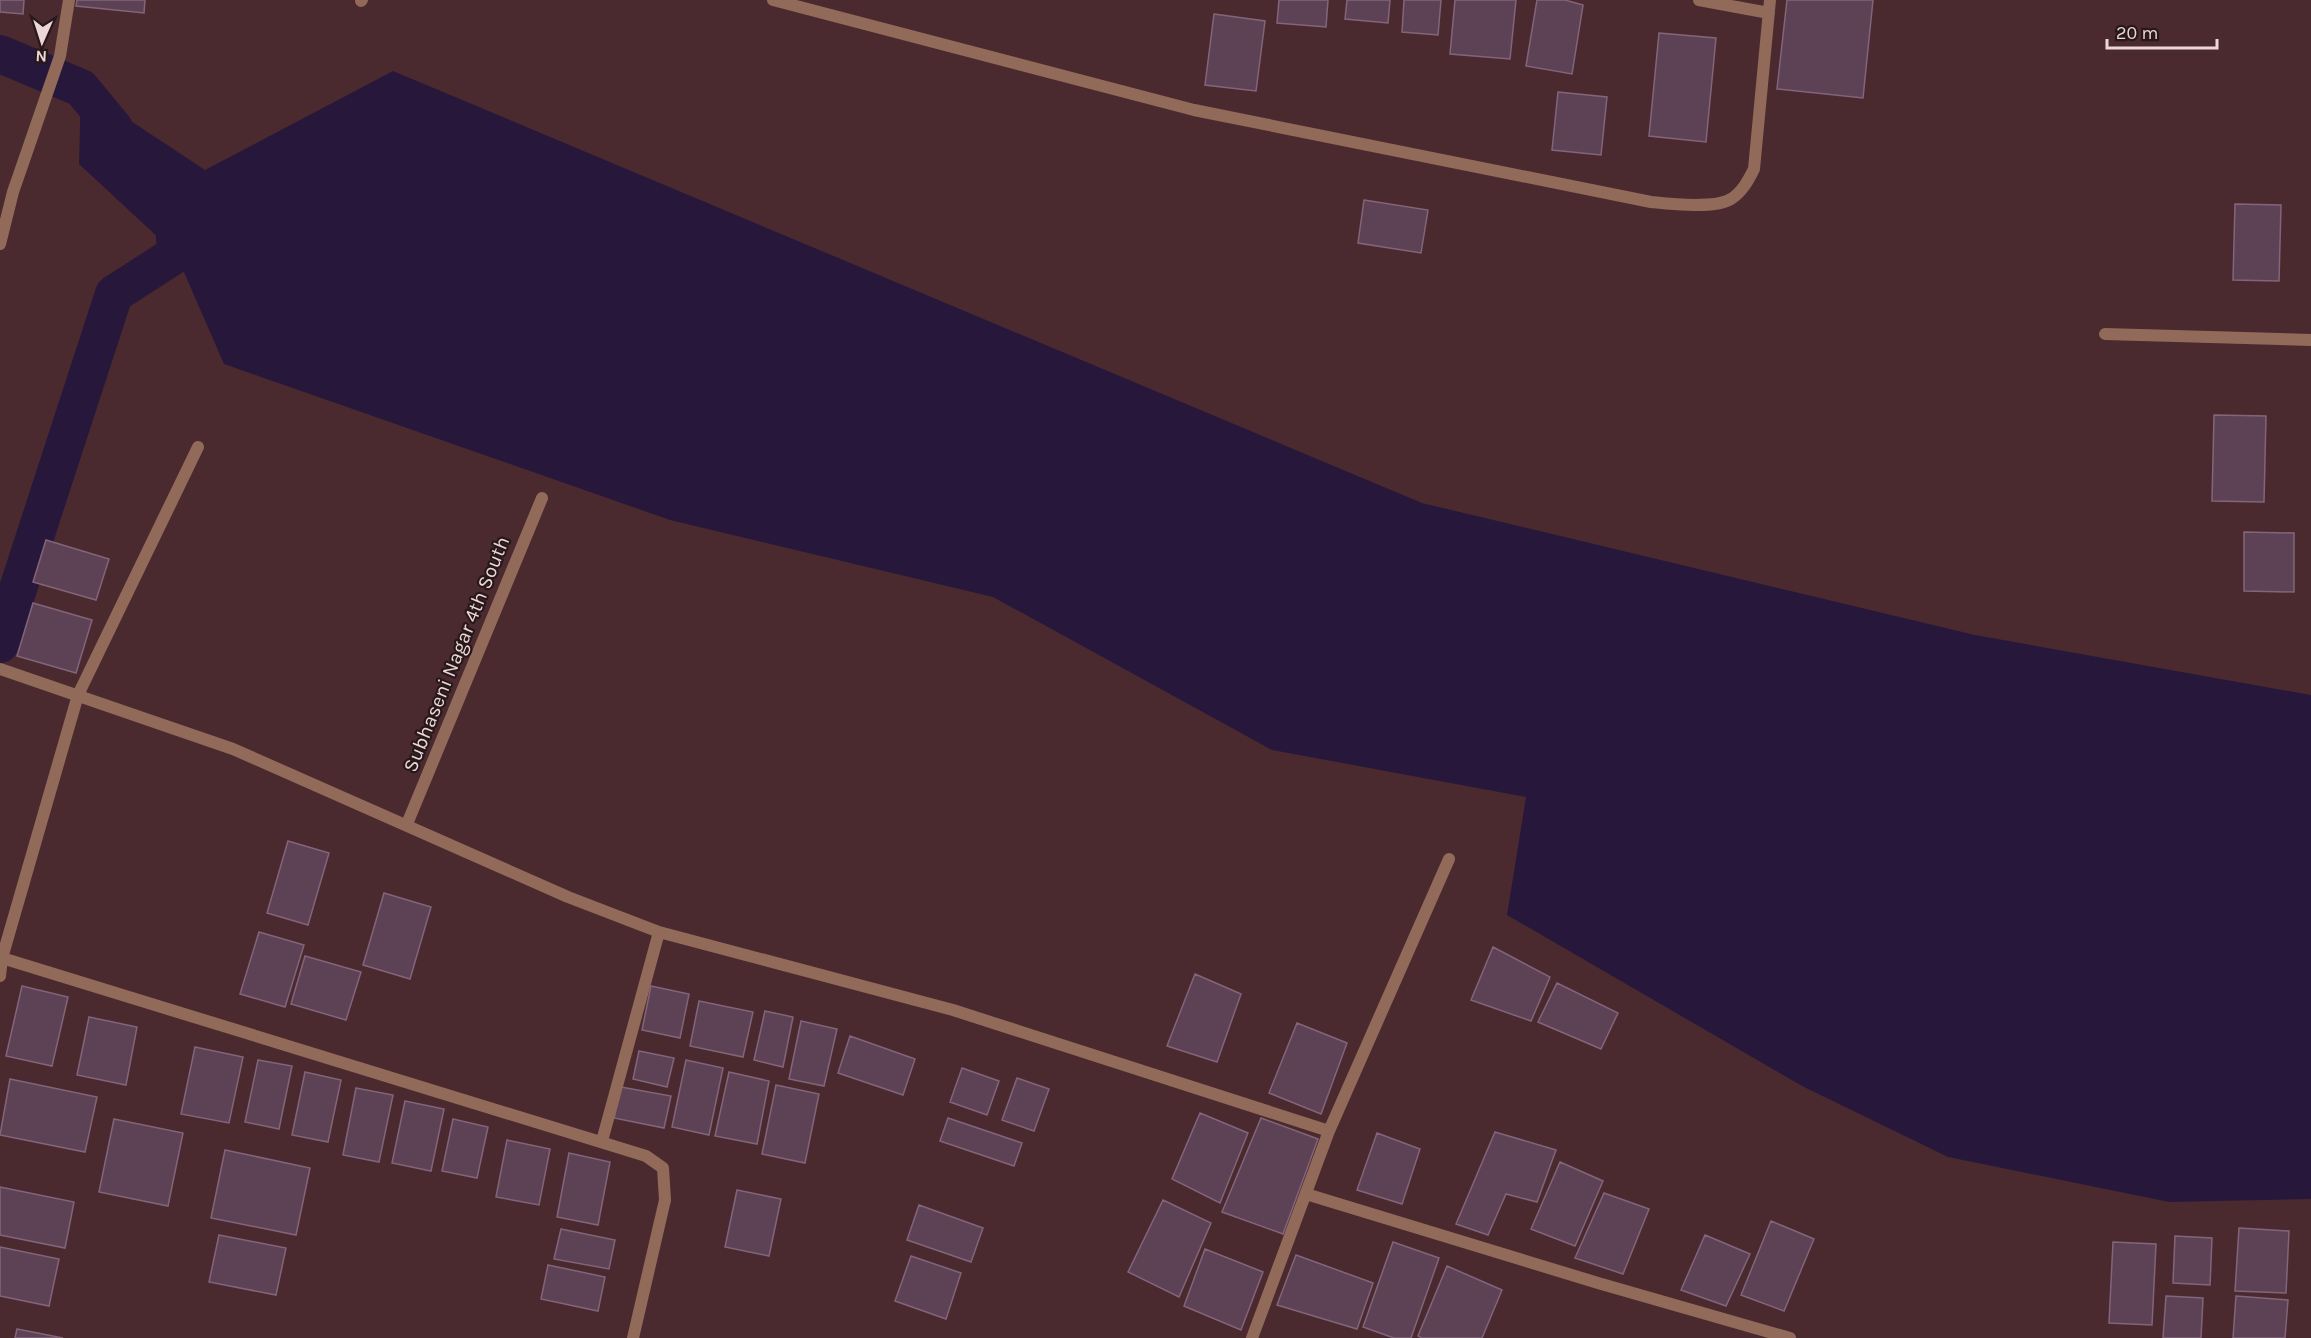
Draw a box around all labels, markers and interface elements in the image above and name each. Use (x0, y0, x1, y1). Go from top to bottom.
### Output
north arrow (12, 12, 72, 72)
scale bar (2107, 12, 2216, 50)
text: 20 m (2116, 22, 2158, 44)
text: N (35, 47, 47, 66)
street label: Subhaseni Nagar 4th South (399, 533, 514, 775)

